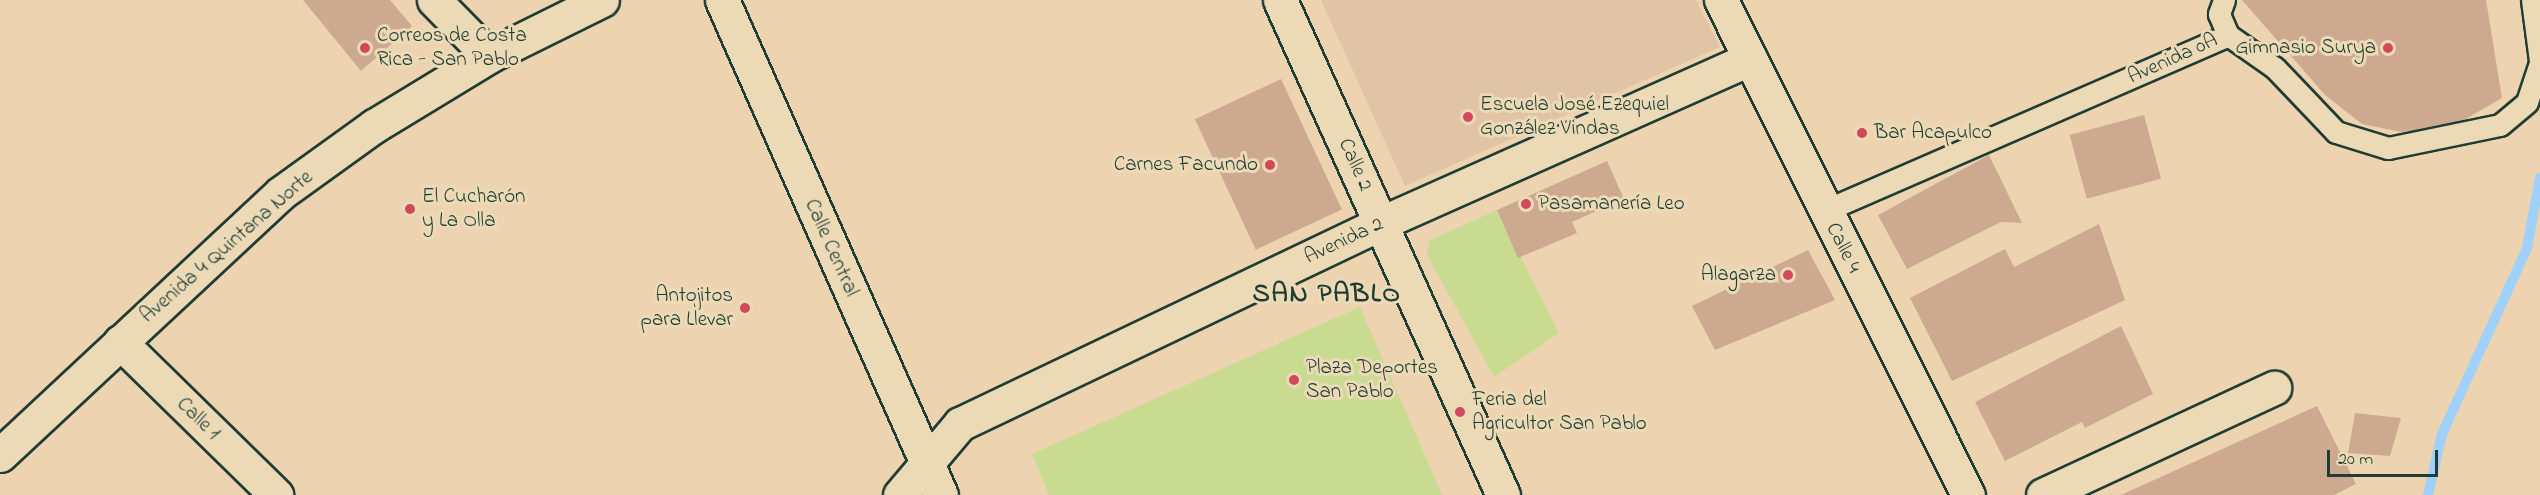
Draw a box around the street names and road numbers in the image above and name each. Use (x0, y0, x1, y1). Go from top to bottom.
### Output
street label: Avenida 0A (2124, 28, 2222, 90)
street label: Calle 2 (1332, 135, 1378, 195)
street label: Avenida 4 Quintana Norte (136, 165, 318, 329)
street label: Calle Central (798, 195, 864, 301)
street label: Avenida 2 (1301, 212, 1387, 270)
street label: Calle 4 (1820, 219, 1866, 277)
street label: Calle 1 (171, 392, 225, 446)

